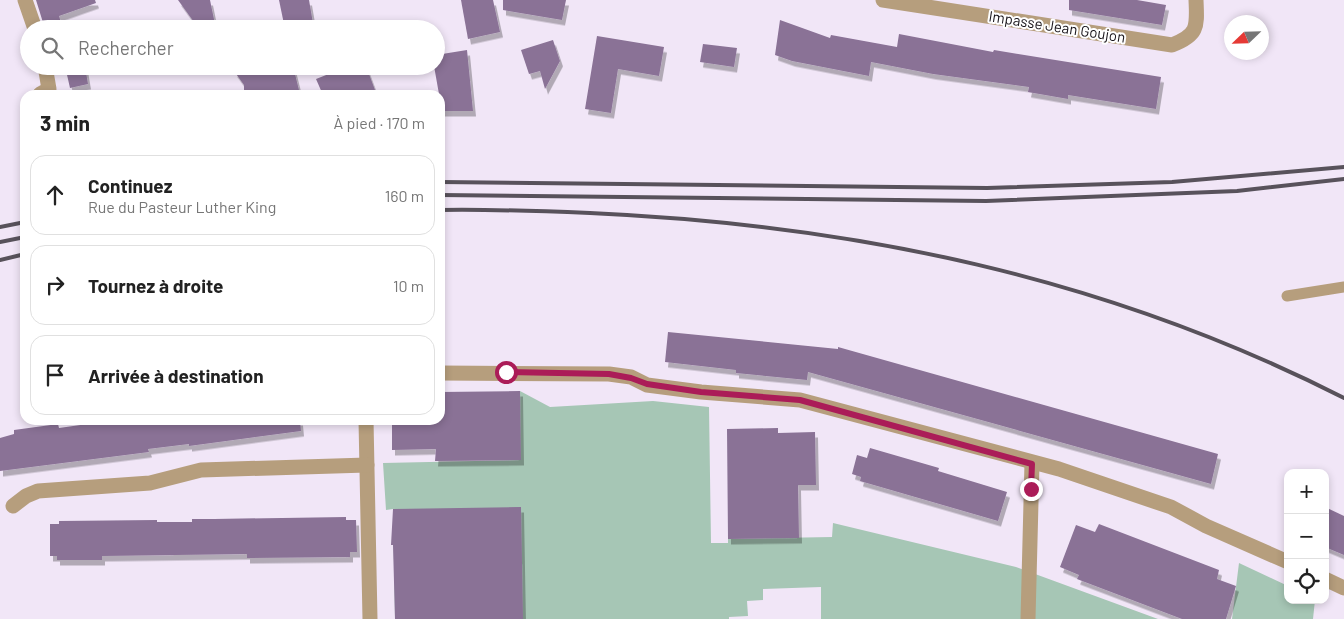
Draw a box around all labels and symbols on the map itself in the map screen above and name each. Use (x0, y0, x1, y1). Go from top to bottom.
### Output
street label: Impasse Jean Goujon (988, 6, 1127, 46)
north arrow (1224, 15, 1269, 60)
route start (495, 361, 518, 384)
route end (1020, 478, 1043, 501)

